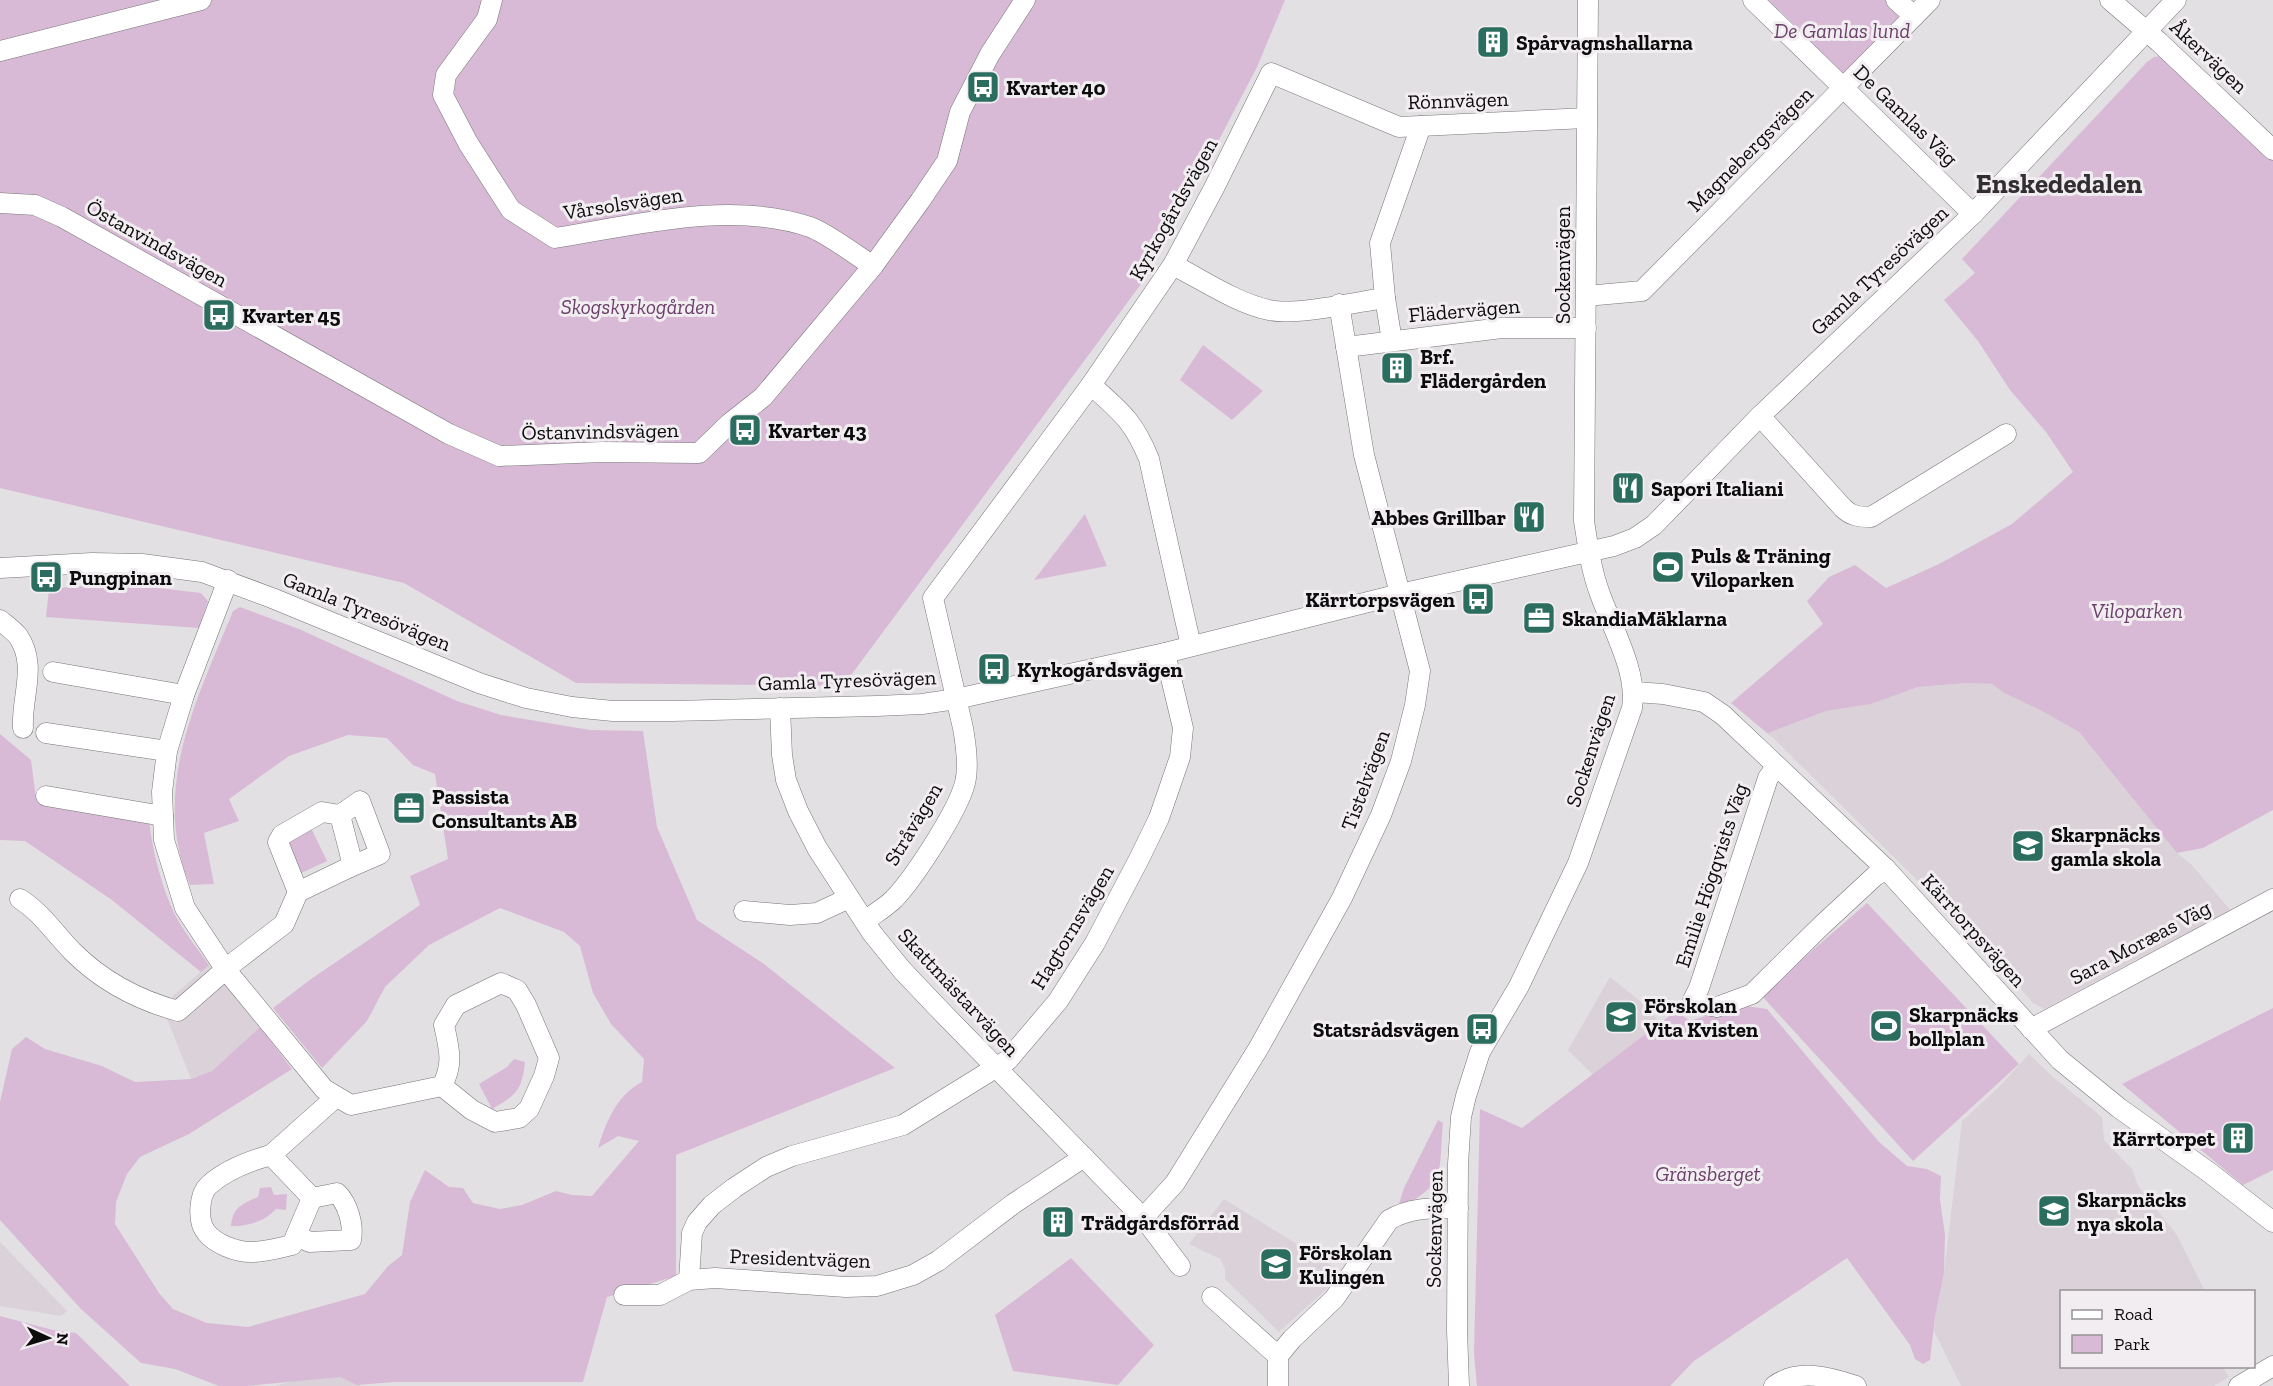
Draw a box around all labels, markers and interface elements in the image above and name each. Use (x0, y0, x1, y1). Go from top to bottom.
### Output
street label: Åkervägen (2165, 14, 2253, 98)
park label: De Gamlas lund (1774, 18, 1910, 43)
building icon: Spårvagnshallarna (1475, 24, 1511, 60)
place label: Spårvagnshallarna (1516, 30, 1693, 55)
street label: De Gamlas Väg (1849, 59, 1964, 171)
bus stop icon: Kvarter 40 (965, 69, 1001, 105)
place label: Kvarter 40 (1006, 75, 1106, 100)
street label: Magnebergsvägen (1682, 81, 1818, 217)
street label: Rönnvägen (1407, 86, 1509, 114)
street label: Kyrkogårdsvägen (1124, 134, 1222, 284)
district label: Enskededalen (1976, 168, 2142, 200)
street label: Vårsolsvägen (561, 181, 684, 225)
street label: Östanvindsvägen (82, 194, 232, 292)
street label: Gamla Tyresövägen (1805, 200, 1953, 340)
street label: Sockenvägen (1550, 206, 1575, 324)
street label: Flädervägen (1407, 293, 1521, 327)
park label: Skogskyrkogården (561, 294, 715, 319)
bus stop icon: Kvarter 45 (201, 297, 237, 333)
place label: Kvarter 45 (242, 303, 341, 328)
place label: Brf. Flädergården (1420, 344, 1547, 393)
building icon: Brf. Flädergården (1379, 350, 1415, 386)
bus stop icon: Kvarter 43 (727, 412, 763, 448)
street label: Östanvindsvägen (521, 417, 679, 445)
place label: Kvarter 43 (768, 418, 867, 443)
restaurant icon: Sapori Italiani (1610, 470, 1646, 506)
place label: Sapori Italiani (1651, 476, 1783, 501)
restaurant icon: Abbes Grillbar (1511, 499, 1547, 535)
place label: Abbes Grillbar (1371, 505, 1506, 530)
place label: Puls & Träning Viloparken (1691, 543, 1831, 592)
sports icon: Puls & Träning Viloparken (1650, 549, 1686, 585)
bus stop icon: Pungpinan (28, 559, 64, 595)
place label: Pungpinan (69, 565, 173, 590)
street label: Gamla Tyresövägen (279, 566, 455, 656)
bus stop icon: Kärrtorpsvägen (1460, 581, 1496, 617)
place label: Kärrtorpsvägen (1305, 587, 1456, 612)
park label: Viloparken (2091, 598, 2183, 623)
office icon: SkandiaMäklarna (1521, 600, 1557, 636)
place label: SkandiaMäklarna (1562, 606, 1728, 631)
bus stop icon: Kyrkogårdsvägen (976, 651, 1012, 687)
place label: Kyrkogårdsvägen (1017, 657, 1183, 682)
street label: Gamla Tyresövägen (757, 664, 937, 696)
street label: Sockenvägen (1560, 690, 1620, 810)
street label: Tistelvägen (1335, 726, 1395, 834)
street label: Stråvägen (879, 778, 947, 870)
street label: Emilie Högqvists Väg (1669, 779, 1753, 970)
place label: Passista Consultants AB (432, 784, 577, 833)
office icon: Passista Consultants AB (391, 790, 427, 826)
place label: Skarpnäcks gamla skola (2051, 822, 2162, 871)
school or university icon: Skarpnäcks gamla skola (2010, 828, 2046, 864)
street label: Hagtornsvägen (1025, 860, 1119, 994)
street label: Kärrtorpsvägen (1917, 868, 2031, 992)
street label: Sara Moræas Väg (2065, 894, 2215, 990)
street label: Skattmästarvägen (893, 923, 1025, 1061)
place label: Förskolan Vita Kvisten (1644, 993, 1759, 1042)
school or university icon: Förskolan Vita Kvisten (1603, 999, 1639, 1035)
place label: Skarpnäcks bollplan (1908, 1002, 2019, 1051)
sports icon: Skarpnäcks bollplan (1868, 1008, 1904, 1044)
bus stop icon: Statsrådsvägen (1464, 1011, 1500, 1047)
place label: Statsrådsvägen (1313, 1017, 1460, 1042)
building icon: Kärrtorpet (2220, 1120, 2256, 1156)
place label: Kärrtorpet (2113, 1126, 2216, 1151)
park label: Gränsberget (1655, 1161, 1761, 1186)
street label: Sockenvägen (1420, 1170, 1448, 1288)
place label: Skarpnäcks nya skola (2077, 1187, 2187, 1236)
school or university icon: Skarpnäcks nya skola (2036, 1193, 2072, 1229)
building icon: Trädgårdsförråd (1040, 1204, 1076, 1240)
place label: Trädgårdsförråd (1081, 1210, 1239, 1235)
place label: Förskolan Kulingen (1299, 1240, 1393, 1289)
street label: Presidentvägen (729, 1243, 871, 1273)
school or university icon: Förskolan Kulingen (1258, 1246, 1294, 1282)
legend (2060, 1290, 2255, 1368)
text: Road (2114, 1303, 2153, 1325)
north arrow (18, 1308, 78, 1368)
text: N (53, 1332, 72, 1346)
text: Park (2114, 1333, 2150, 1355)

